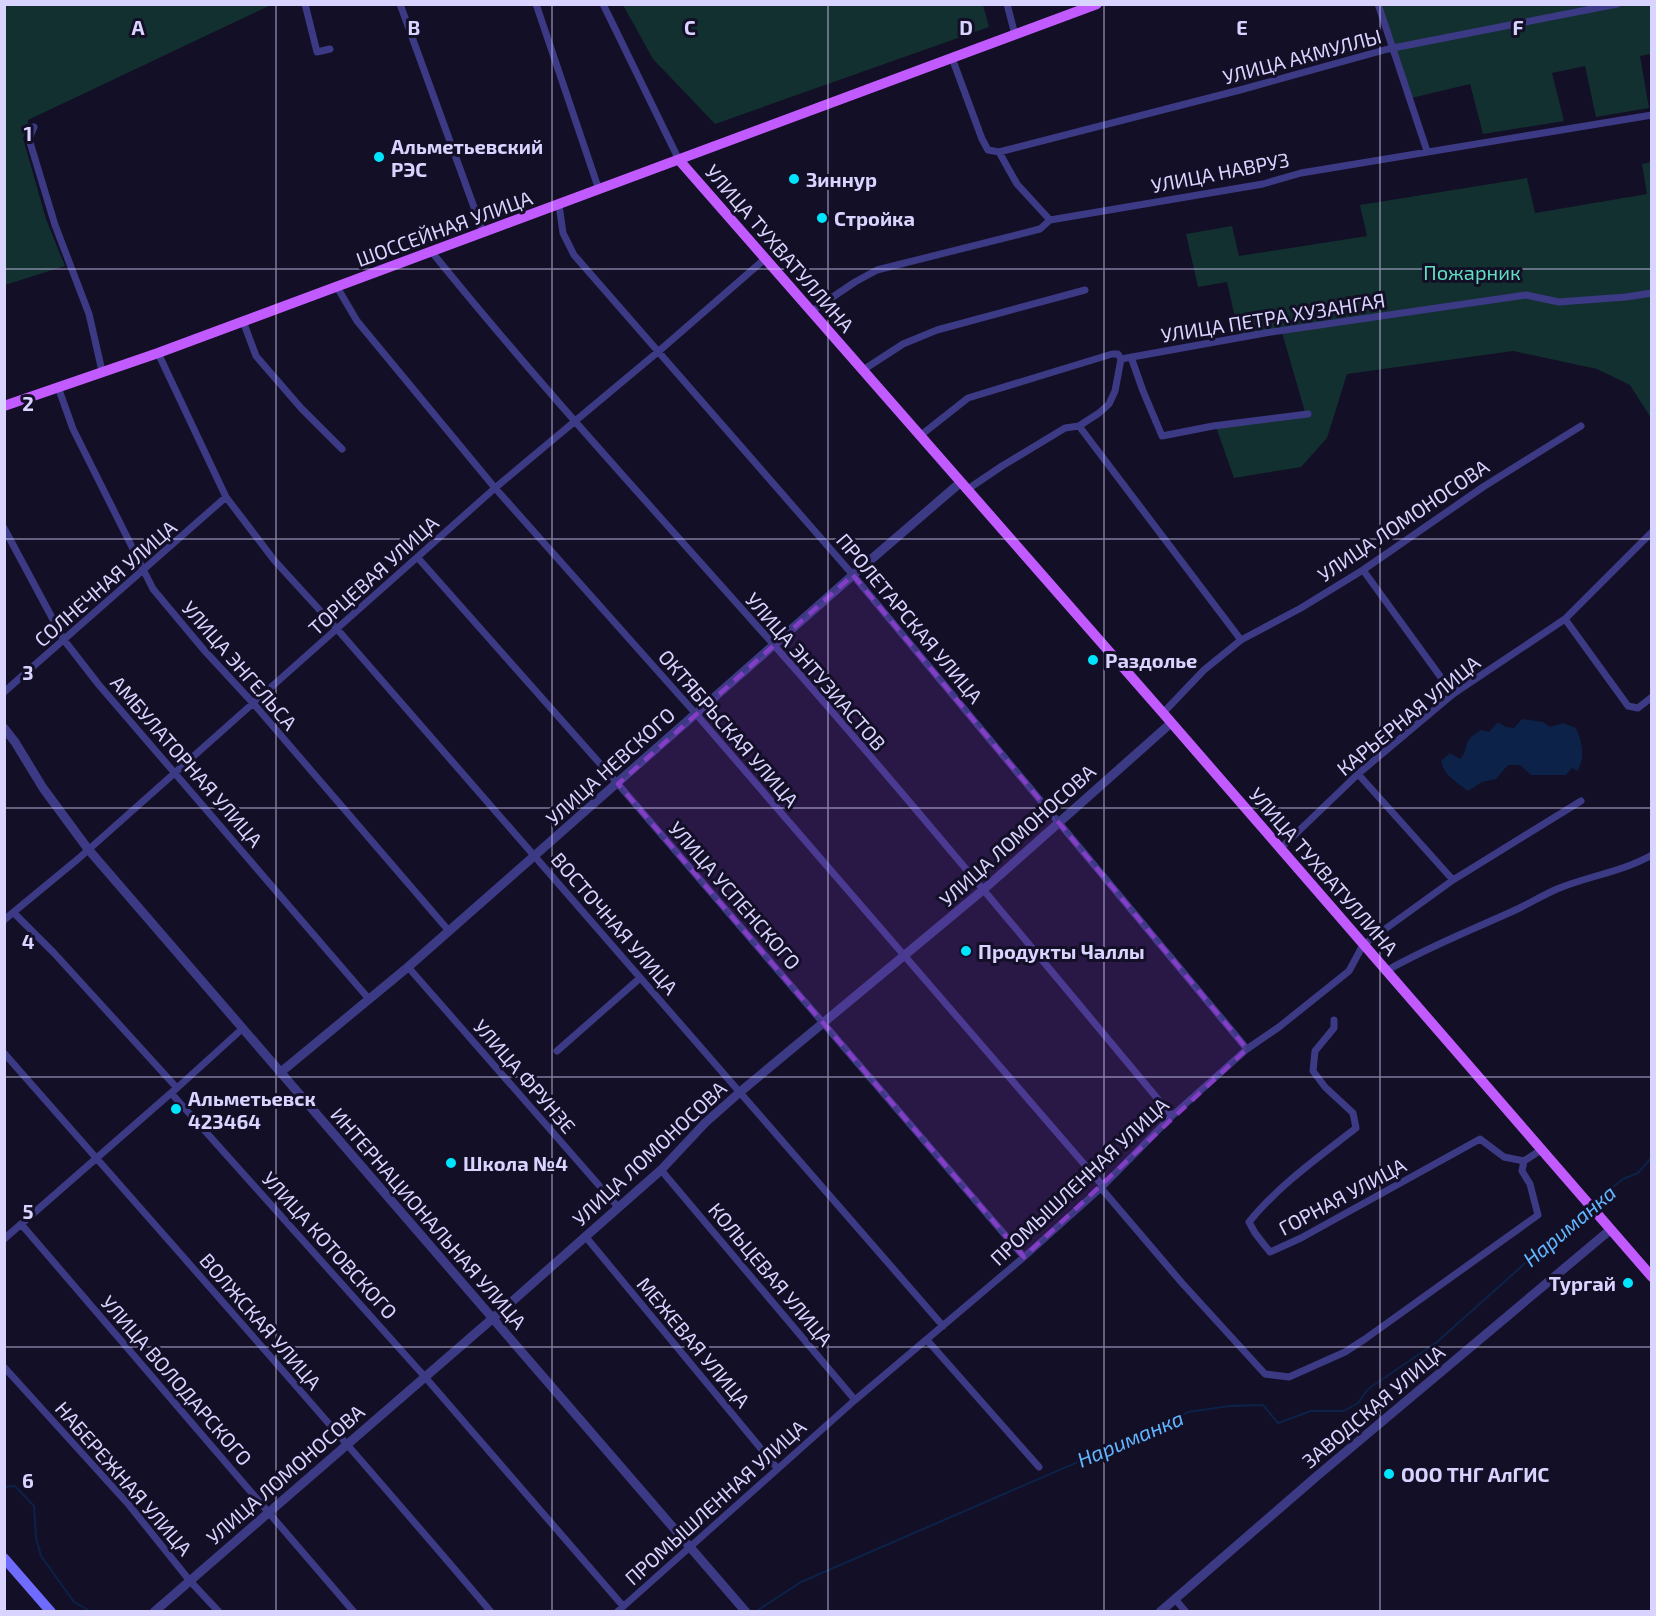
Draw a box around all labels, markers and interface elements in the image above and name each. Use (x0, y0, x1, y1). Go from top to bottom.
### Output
text: A (131, 15, 145, 39)
text: B (408, 15, 420, 39)
text: C (684, 15, 696, 39)
text: D (959, 15, 973, 39)
text: E (1236, 15, 1248, 39)
text: F (1512, 15, 1524, 39)
street label: УЛИЦА АКМУЛЛЫ (1220, 23, 1384, 89)
text: 1 (24, 121, 32, 145)
place label: Альметьевский РЭС (391, 134, 543, 181)
street label: УЛИЦА НАВРУЗ (1149, 147, 1291, 197)
marker: Альметьевский РЭС (372, 150, 386, 164)
street label: УЛИЦА ТУХВАТУЛЛИНА (701, 159, 860, 337)
place label: Зиннур (806, 167, 877, 191)
marker: Зиннур (787, 172, 801, 186)
street label: ШОССЕЙНАЯ УЛИЦА (353, 185, 536, 271)
place label: Стройка (834, 206, 915, 230)
marker: Стройка (815, 211, 829, 225)
park label: Пожарник (1423, 260, 1521, 284)
street label: УЛИЦА ПЕТРА ХУЗАНГАЯ (1159, 287, 1387, 347)
text: 2 (22, 391, 34, 415)
street label: УЛИЦА ЛОМОНОСОВА (1313, 453, 1494, 586)
street label: ТОРЦЕВАЯ УЛИЦА (303, 510, 443, 640)
street label: СОЛНЕЧНАЯ УЛИЦА (29, 514, 181, 651)
street label: ПРОЛЕТАРСКАЯ УЛИЦА (832, 528, 988, 708)
street label: УЛИЦА ЭНТУЗИАСТОВ (741, 587, 891, 755)
street label: УЛИЦА ЭНГЕЛЬСА (177, 596, 303, 735)
street label: ОКТЯБРЬСКАЯ УЛИЦА (654, 644, 804, 812)
place label: Раздолье (1105, 648, 1197, 672)
street label: КАРЬЕРНАЯ УЛИЦА (1332, 650, 1485, 780)
marker: Раздолье (1086, 653, 1100, 667)
text: 3 (22, 660, 34, 684)
street label: АМБУЛАТОРНАЯ УЛИЦА (106, 670, 268, 852)
street label: УЛИЦА НЕВСКОГО (541, 702, 679, 830)
street label: УЛИЦА ЛОМОНОСОВА (934, 758, 1100, 911)
street label: УЛИЦА ТУХВАТУЛЛИНА (1245, 782, 1404, 960)
street label: УЛИЦА УСПЕНСКОГО (664, 816, 806, 974)
street label: ВОСТОЧНАЯ УЛИЦА (547, 847, 684, 999)
text: 4 (22, 929, 35, 953)
place label: Продукты Чаллы (978, 939, 1145, 963)
marker: Продукты Чаллы (959, 944, 973, 958)
street label: УЛИЦА ФРУНЗЕ (469, 1014, 581, 1138)
street label: УЛИЦА ЛОМОНОСОВА (567, 1075, 731, 1230)
place label: Альметьевск 423464 (188, 1086, 316, 1133)
street label: ПРОМЫШЛЕННАЯ УЛИЦА (985, 1092, 1174, 1270)
marker: Альметьевск 423464 (169, 1102, 183, 1116)
street label: ИНТЕРНАЦИОНАЛЬНАЯ УЛИЦА (326, 1102, 532, 1334)
place label: Школа №4 (463, 1151, 568, 1175)
street label: ГОРНАЯ УЛИЦА (1274, 1152, 1410, 1240)
marker: Школа №4 (444, 1156, 458, 1170)
street label: УЛИЦА КОТОВСКОГО (258, 1166, 402, 1324)
water label: Нариманка (1518, 1179, 1620, 1271)
street label: КОЛЬЦЕВАЯ УЛИЦА (704, 1197, 838, 1351)
text: 5 (22, 1199, 34, 1223)
street label: ВОЛЖСКАЯ УЛИЦА (195, 1248, 327, 1394)
place label: Тургай (1549, 1271, 1616, 1295)
street label: МЕЖЕВАЯ УЛИЦА (632, 1272, 756, 1413)
marker: Тургай (1621, 1276, 1635, 1290)
street label: УЛИЦА ВОЛОДАРСКОГО (97, 1290, 257, 1470)
street label: ЗАВОДСКАЯ УЛИЦА (1297, 1339, 1450, 1473)
street label: НАБЕРЕЖНАЯ УЛИЦА (51, 1396, 198, 1560)
street label: УЛИЦА ЛОМОНОСОВА (201, 1399, 369, 1549)
water label: Нариманка (1073, 1404, 1187, 1472)
street label: ПРОМЫШЛЕННАЯ УЛИЦА (620, 1414, 811, 1590)
place label: ООО ТНГ АлГИС (1401, 1462, 1550, 1486)
marker: ООО ТНГ АлГИС (1382, 1467, 1396, 1481)
text: 6 (22, 1468, 34, 1492)

